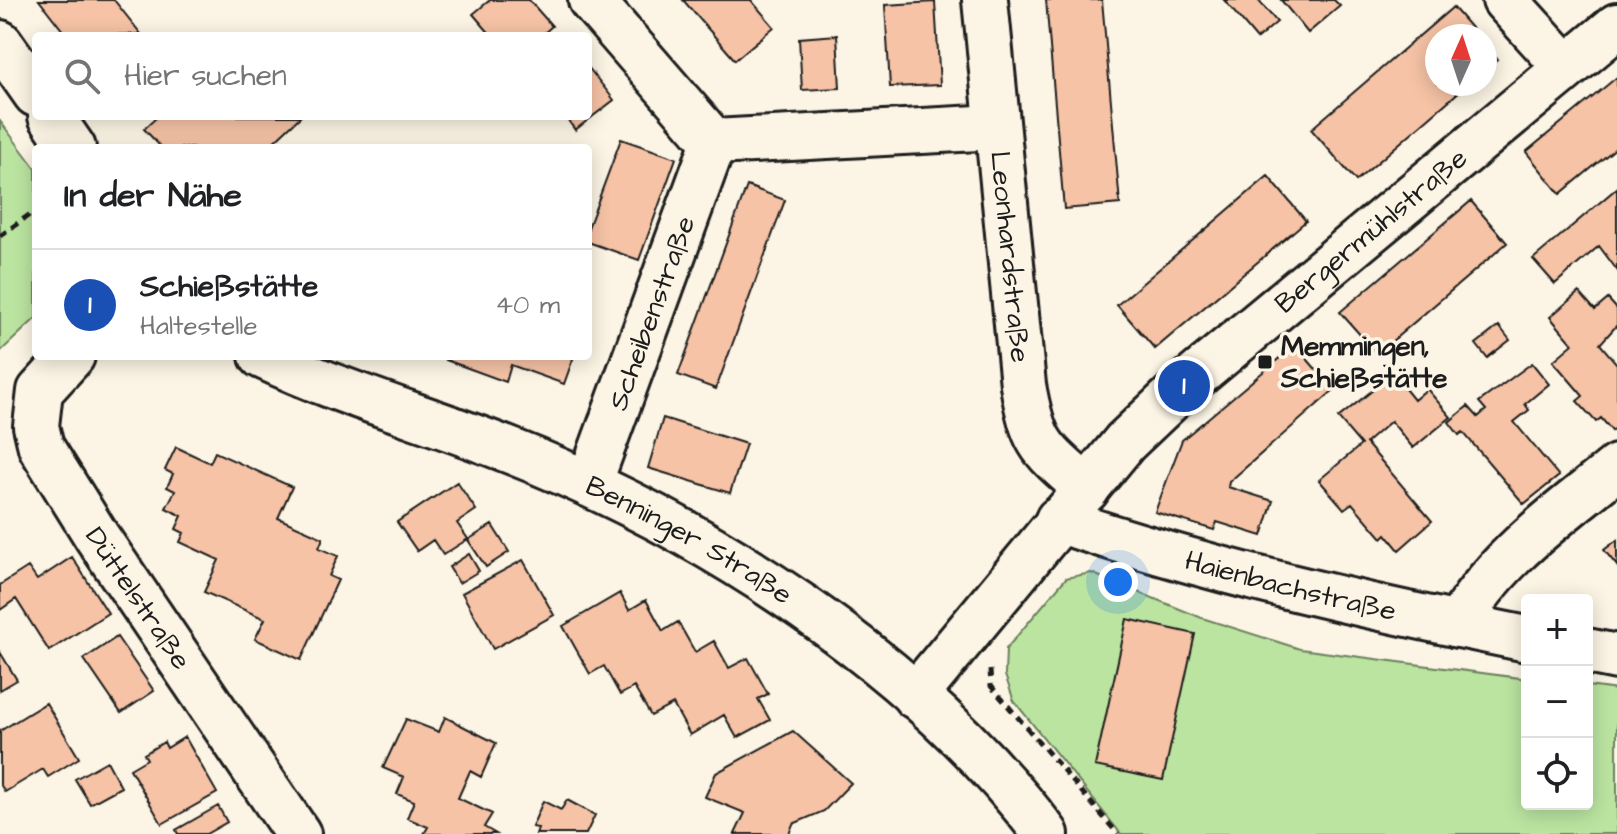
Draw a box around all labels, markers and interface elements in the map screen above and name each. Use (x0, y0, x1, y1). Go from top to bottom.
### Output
north arrow (1425, 24, 1497, 96)
search box (32, 32, 592, 120)
icon: search (60, 54, 104, 98)
text: Hier suchen (124, 55, 287, 97)
street label: Bergermühlstraße (1266, 139, 1476, 322)
street label: Leonhardstraße (981, 149, 1040, 364)
text: In der Nähe (64, 172, 242, 220)
street label: Scheibenstraße (598, 211, 705, 416)
text: Schießstätte (140, 266, 318, 308)
text: 1 (88, 287, 92, 323)
text: 40 m (495, 287, 560, 323)
text: Haltestelle (140, 308, 258, 344)
place label: Memmingen, Schießstätte (1280, 327, 1447, 398)
marker: Memmingen, Schießstätte (1256, 353, 1274, 371)
pin: 1 (1158, 356, 1210, 416)
street label: Benninger Straße (580, 466, 800, 614)
street label: Düttelstraße (76, 519, 201, 677)
street label: Haienbachstraße (1181, 541, 1400, 631)
your location (1098, 562, 1138, 602)
map controls (1521, 594, 1593, 810)
button: + (1521, 594, 1593, 666)
button: − (1521, 666, 1593, 738)
button: locate (1521, 738, 1593, 810)

